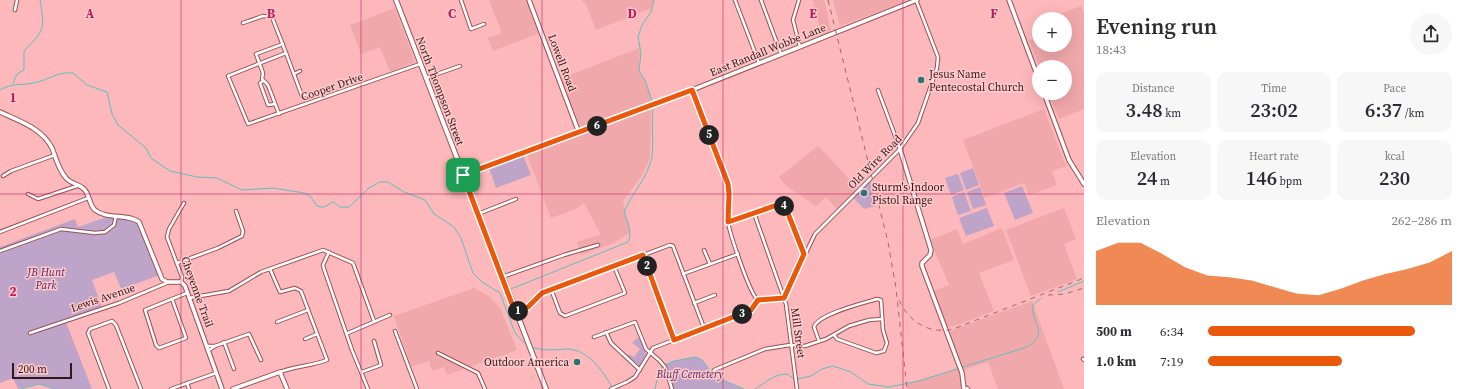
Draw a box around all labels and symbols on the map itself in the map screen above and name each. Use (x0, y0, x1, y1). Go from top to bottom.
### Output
text: A (86, 5, 95, 22)
text: B (267, 5, 276, 22)
text: C (448, 5, 456, 22)
text: D (627, 5, 637, 22)
text: E (809, 5, 817, 22)
text: F (990, 5, 998, 22)
street label: East Randall Wobbe Lane (708, 20, 829, 80)
street label: Lowell Road (544, 32, 580, 95)
street label: North Thompson Street (412, 34, 468, 148)
place label: Jesus Name Pentecostal Church (928, 67, 1025, 95)
street label: Cooper Drive (299, 69, 365, 105)
marker: Jesus Name Pentecostal Church (916, 75, 926, 85)
text: 1 (9, 89, 17, 106)
pin: 6 (587, 116, 607, 136)
pin: 5 (699, 125, 719, 145)
street label: Old Wire Road (845, 131, 906, 192)
pin (446, 158, 480, 192)
place label: Sturm's Indoor Pistol Range (872, 180, 945, 208)
marker: Sturm's Indoor Pistol Range (859, 188, 869, 198)
pin: 4 (774, 196, 794, 216)
street label: Cheyenne Trail (177, 254, 217, 330)
pin: 2 (637, 256, 657, 276)
park label: JB Hunt Park (25, 265, 65, 293)
street label: Lewis Avenue (69, 280, 138, 316)
text: 2 (9, 283, 17, 300)
pin: 1 (508, 301, 528, 321)
pin: 3 (732, 304, 752, 324)
street label: Mill Street (787, 307, 809, 360)
place label: Outdoor America (484, 355, 569, 370)
marker: Outdoor America (572, 357, 582, 367)
scale bar (12, 361, 72, 380)
park label: Bluff Cemetery (655, 367, 724, 382)

